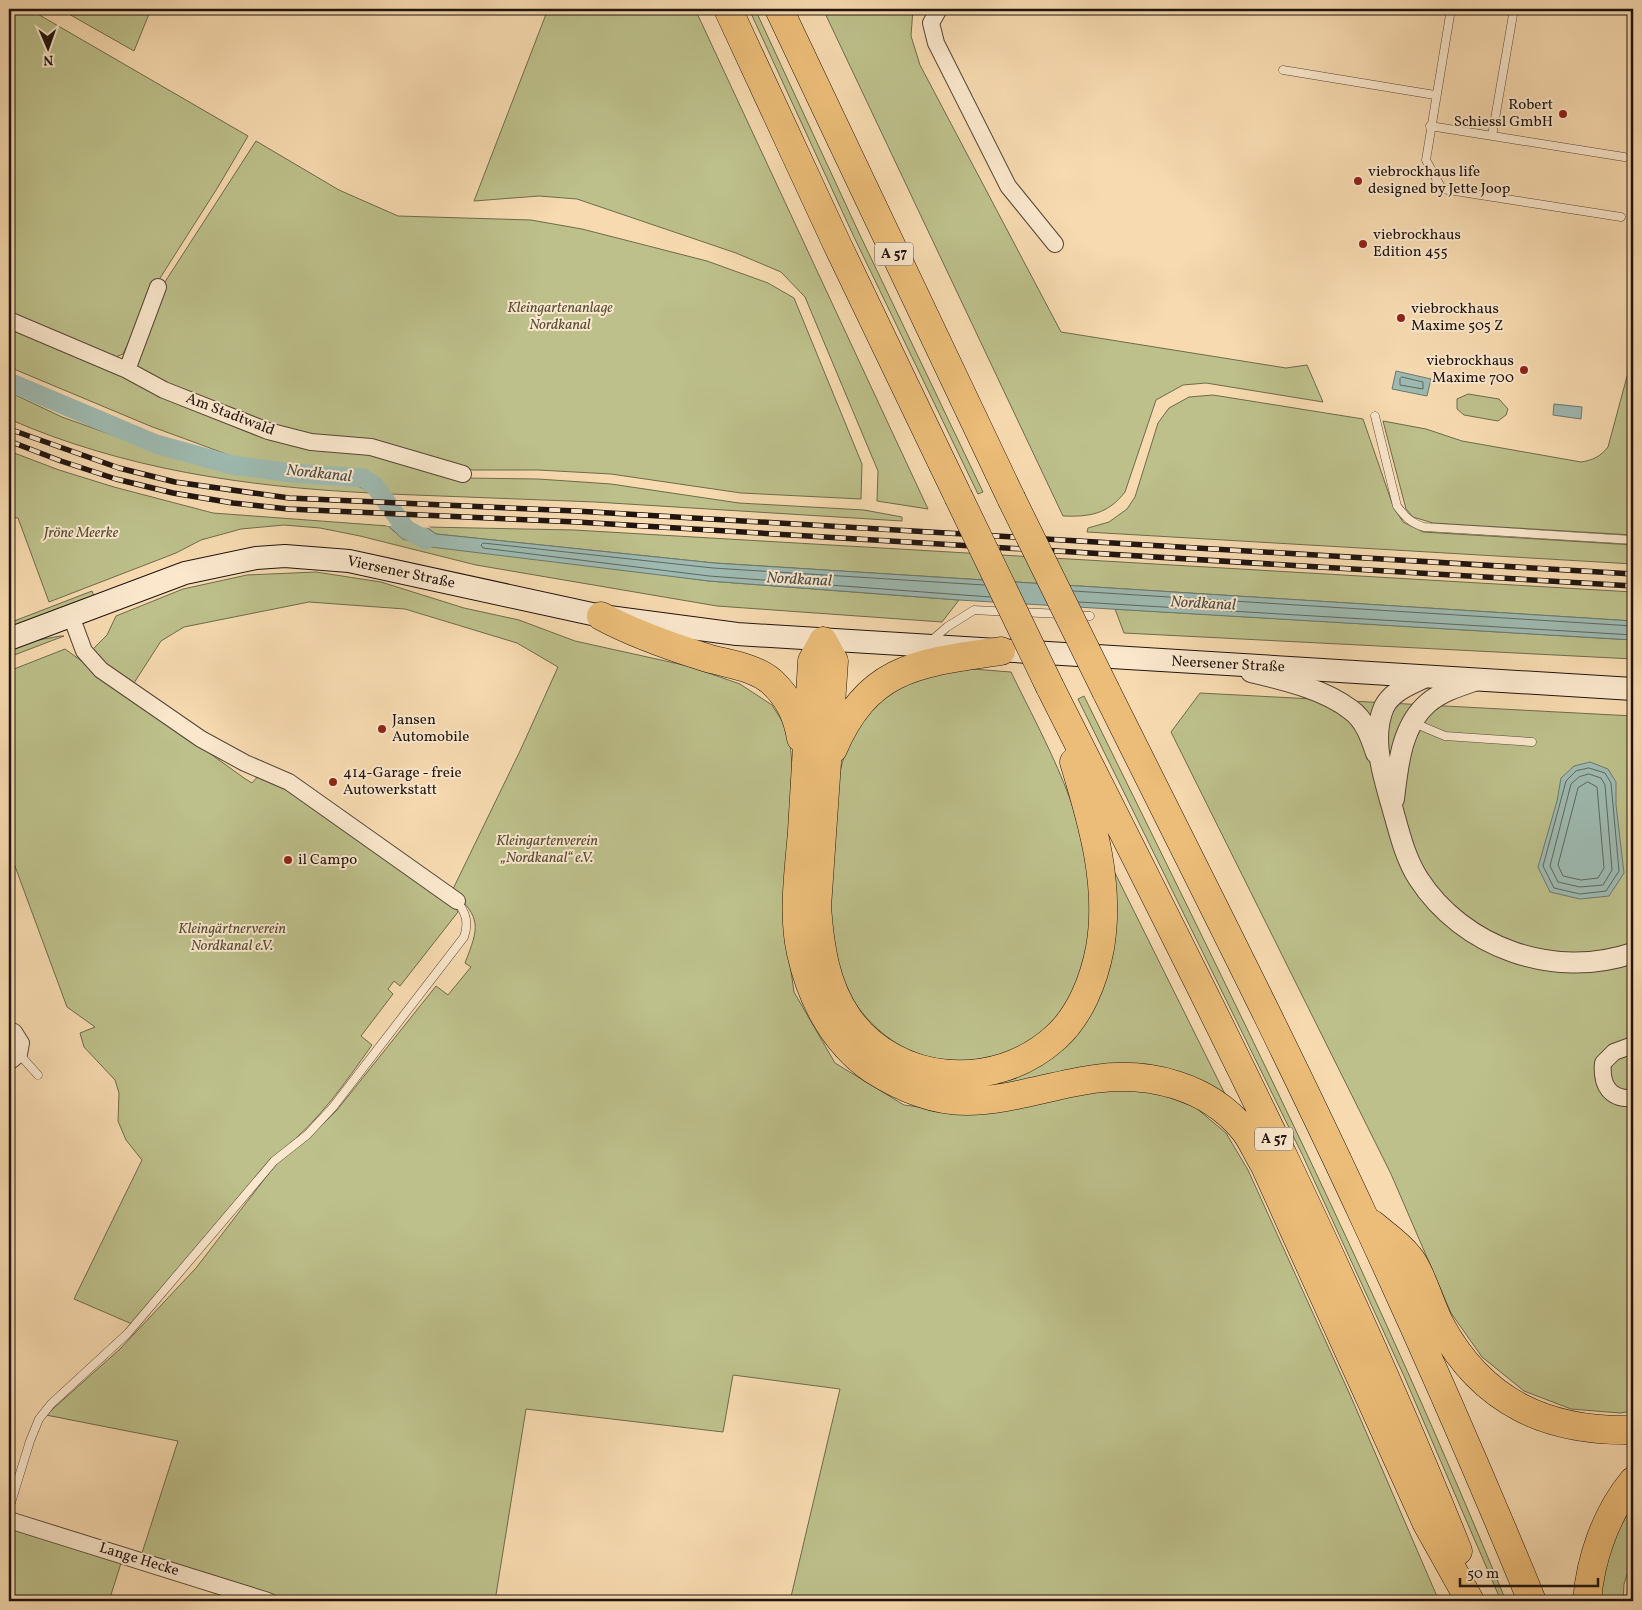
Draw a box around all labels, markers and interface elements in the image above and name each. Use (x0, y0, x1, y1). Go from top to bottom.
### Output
north arrow (22, 22, 72, 72)
text: N (43, 50, 54, 69)
place label: Robert Schiessl GmbH (1454, 95, 1553, 133)
marker: Robert Schiessl GmbH (1557, 108, 1569, 120)
place label: viebrockhaus life designed by Jette Joop (1368, 162, 1510, 200)
marker: viebrockhaus life designed by Jette Joop (1352, 175, 1364, 187)
place label: viebrockhaus Edition 455 (1373, 225, 1461, 263)
marker: viebrockhaus Edition 455 (1357, 238, 1369, 250)
road number: A 57 (875, 242, 913, 266)
park label: Kleingartenanlage Nordkanal (507, 298, 613, 336)
place label: viebrockhaus Maxime 505 Z (1411, 299, 1503, 337)
marker: viebrockhaus Maxime 505 Z (1395, 312, 1407, 324)
place label: viebrockhaus Maxime 700 (1426, 351, 1514, 389)
marker: viebrockhaus Maxime 700 (1518, 364, 1530, 376)
street label: Am Stadtwald (183, 388, 277, 442)
water label: Nordkanal (285, 460, 353, 488)
park label: Jröne Meerke (42, 523, 119, 544)
street label: Viersener Straße (345, 551, 457, 595)
water label: Nordkanal (766, 567, 832, 593)
water label: Nordkanal (1170, 591, 1236, 617)
street label: Neersener Straße (1171, 652, 1285, 678)
place label: Jansen Automobile (392, 710, 469, 748)
marker: Jansen Automobile (376, 723, 388, 735)
place label: 414-Garage - freie Autowerkstatt (343, 763, 462, 801)
marker: 414-Garage - freie Autowerkstatt (327, 776, 339, 788)
park label: Kleingartenverein „Nordkanal“ e.V. (496, 831, 598, 869)
place label: il Campo (298, 850, 357, 871)
marker: il Campo (282, 854, 294, 866)
park label: Kleingärtnerverein Nordkanal e.V. (178, 919, 286, 957)
road number: A 57 (1255, 1128, 1293, 1150)
street label: Lange Hecke (97, 1538, 181, 1582)
scale bar (1460, 1555, 1597, 1587)
text: 50 m (1467, 1564, 1499, 1585)

